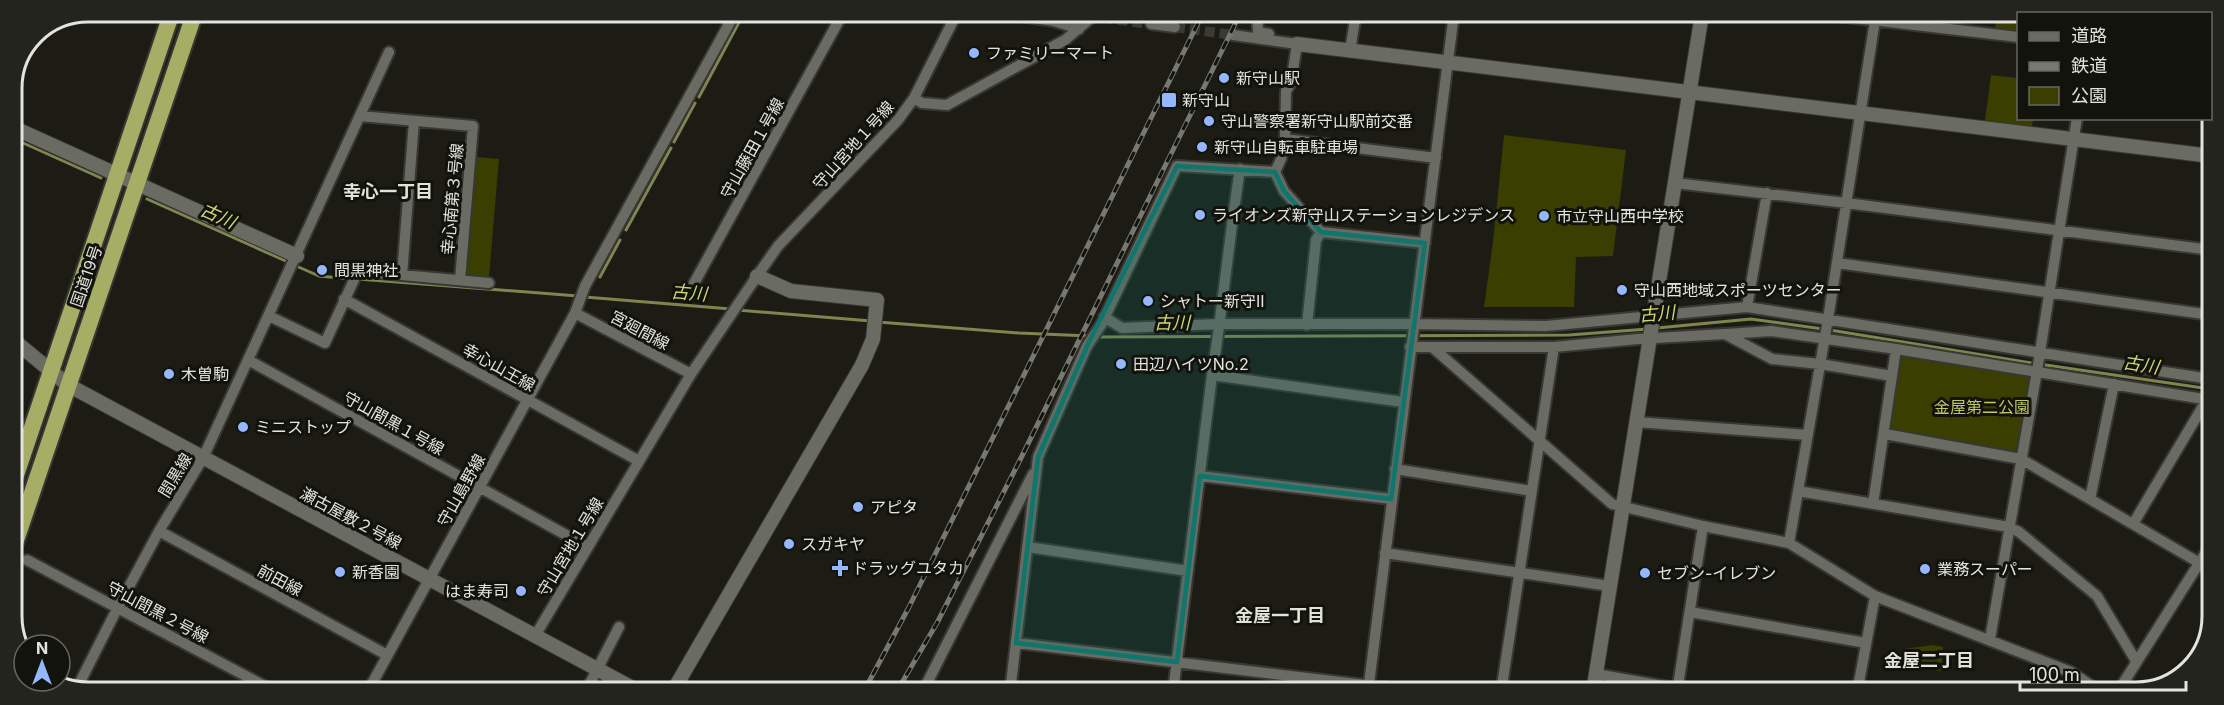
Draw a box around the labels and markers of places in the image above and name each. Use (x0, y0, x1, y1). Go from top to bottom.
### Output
place label: ファミリーマート (986, 43, 1114, 63)
marker: ファミリーマート (967, 46, 981, 60)
place label: 新守山駅 (1236, 68, 1300, 88)
marker: 新守山駅 (1217, 71, 1231, 85)
place label: 新守山 (1182, 90, 1230, 110)
marker: 新守山 (1160, 91, 1178, 109)
place label: 守山警察署新守山駅前交番 (1221, 111, 1413, 131)
marker: 守山警察署新守山駅前交番 (1202, 114, 1216, 128)
place label: 新守山自転車駐車場 (1214, 137, 1358, 157)
marker: 新守山自転車駐車場 (1195, 140, 1209, 154)
place label: ライオンズ新守山ステーションレジデンス (1212, 205, 1515, 225)
place label: 市立守山西中学校 (1556, 206, 1684, 226)
marker: ライオンズ新守山ステーションレジデンス (1193, 208, 1207, 222)
marker: 市立守山西中学校 (1537, 209, 1551, 223)
place label: 間黒神社 (334, 260, 398, 280)
marker: 間黒神社 (315, 263, 329, 277)
place label: 守山西地域スポーツセンター (1634, 280, 1842, 300)
marker: 守山西地域スポーツセンター (1615, 283, 1629, 297)
place label: シャトー新守II (1160, 291, 1265, 311)
marker: シャトー新守II (1141, 294, 1155, 308)
place label: 田辺ハイツNo.2 (1133, 354, 1249, 374)
marker: 田辺ハイツNo.2 (1114, 357, 1128, 371)
place label: 木曽駒 (181, 364, 229, 384)
marker: 木曽駒 (162, 367, 176, 381)
place label: ミニストップ (255, 417, 351, 437)
marker: ミニストップ (236, 420, 250, 434)
place label: アピタ (870, 497, 918, 517)
marker: アピタ (851, 500, 865, 514)
place label: スガキヤ (801, 534, 865, 554)
marker: スガキヤ (782, 537, 796, 551)
place label: ドラッグユタカ (852, 558, 964, 578)
place label: 業務スーパー (1937, 559, 2033, 579)
marker: ドラッグユタカ (833, 561, 847, 575)
place label: 新香園 (352, 562, 400, 582)
marker: 業務スーパー (1918, 562, 1932, 576)
place label: セブン-イレブン (1657, 563, 1776, 583)
marker: 新香園 (333, 565, 347, 579)
marker: セブン-イレブン (1638, 566, 1652, 580)
place label: はま寿司 (445, 581, 509, 601)
marker: はま寿司 (514, 584, 528, 598)

